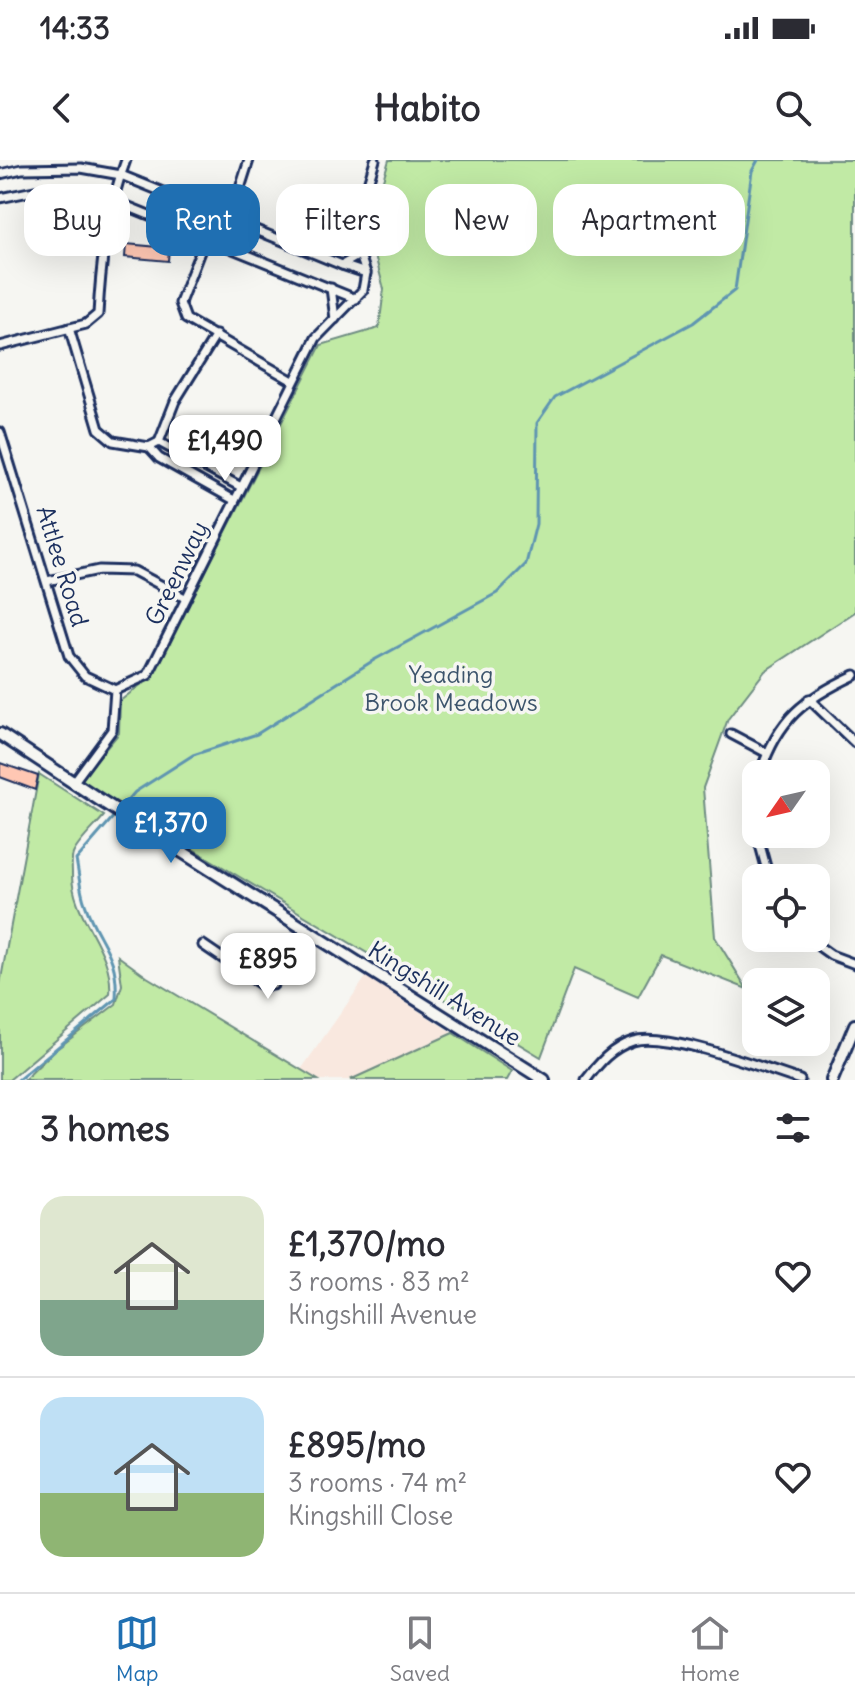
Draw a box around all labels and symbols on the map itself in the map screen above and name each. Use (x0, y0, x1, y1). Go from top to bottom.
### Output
pin: £1,490 (160, 415, 290, 483)
street label: Attlee Road (30, 502, 96, 630)
street label: Greenway (138, 516, 214, 630)
park label: Yeading Brook Meadows (364, 659, 538, 717)
north arrow (742, 760, 830, 848)
pin: £1,370 (106, 797, 236, 865)
pin: £895 (221, 933, 315, 1001)
street label: Kingshill Avenue (363, 934, 527, 1052)

